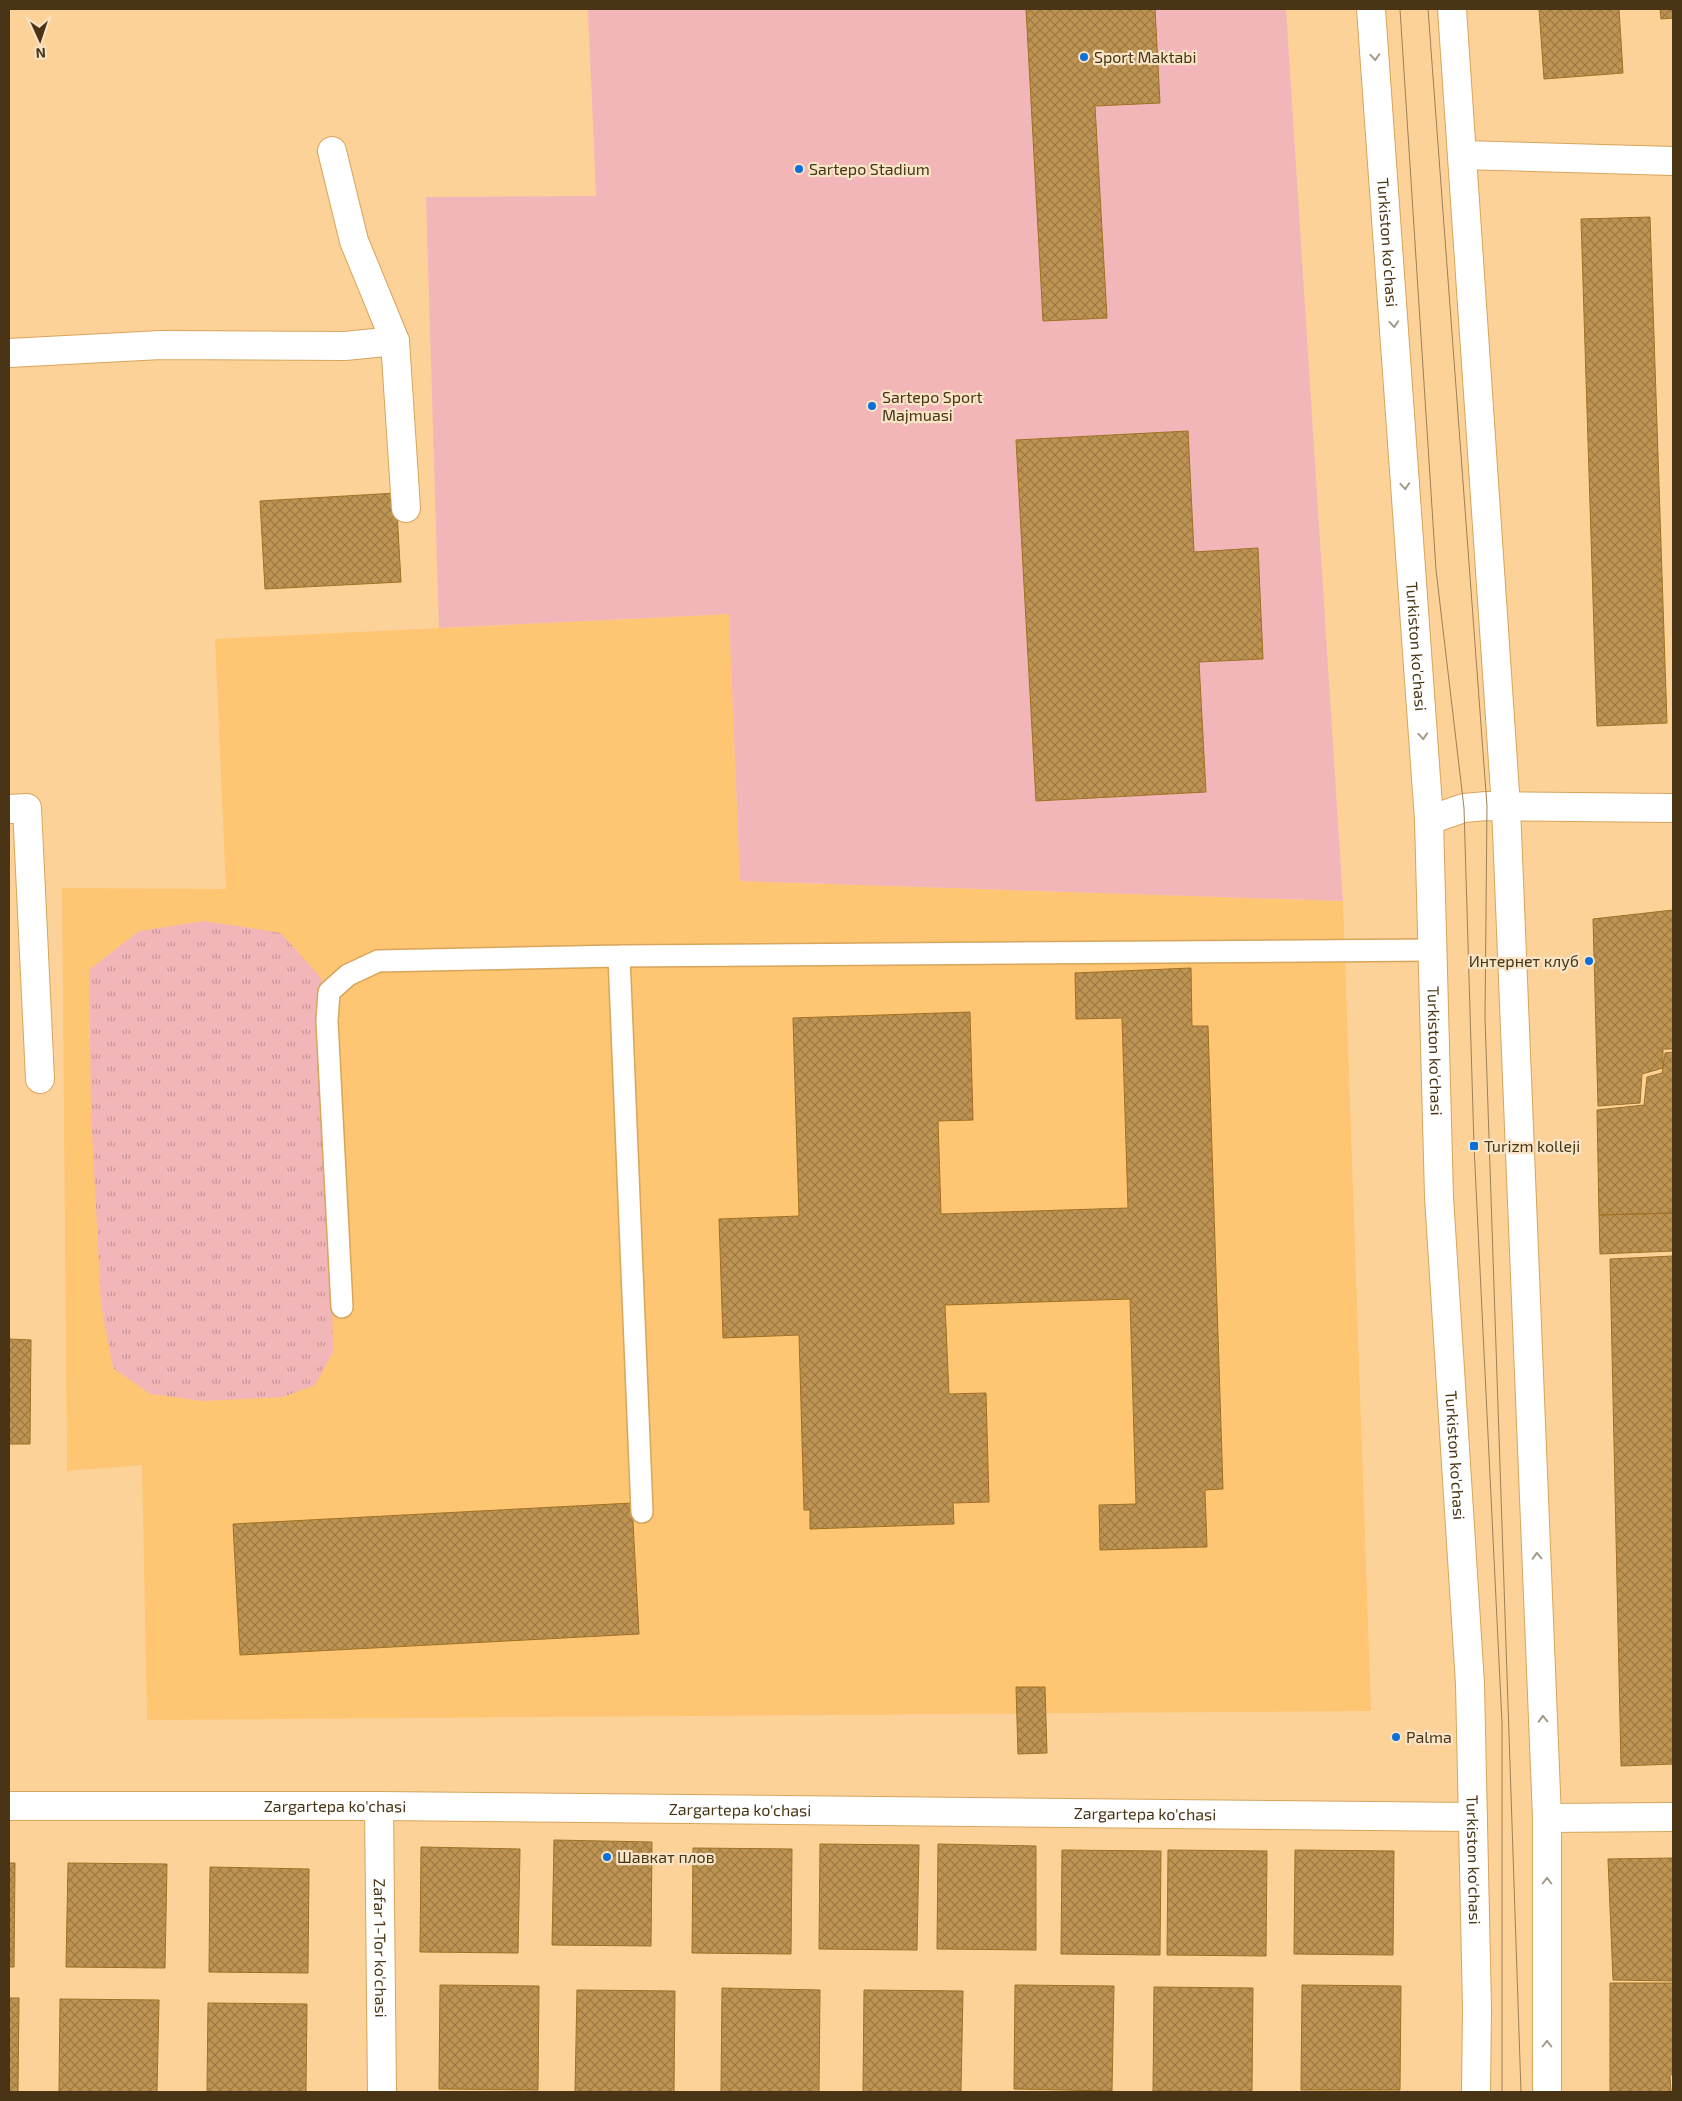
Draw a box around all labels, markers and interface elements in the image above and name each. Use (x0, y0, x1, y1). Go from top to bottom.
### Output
north arrow (15, 15, 65, 65)
text: N (35, 45, 46, 62)
place label: Sport Maktabi (1094, 47, 1196, 66)
marker: Sport Maktabi (1078, 51, 1090, 63)
one-way arrow (1369, 54, 1380, 62)
place label: Sartepo Stadium (809, 159, 930, 178)
marker: Sartepo Stadium (793, 163, 805, 175)
street label: Turkiston ko'chasi (1374, 177, 1402, 308)
one-way arrow (1388, 320, 1399, 328)
place label: Sartepo Sport Majmuasi (882, 387, 983, 425)
marker: Sartepo Sport Majmuasi (866, 400, 878, 412)
one-way arrow (1400, 483, 1411, 491)
street label: Turkiston ko'chasi (1403, 581, 1431, 712)
one-way arrow (1417, 732, 1428, 740)
place label: Интернет клуб (1469, 951, 1579, 971)
marker: Интернет клуб (1583, 955, 1595, 967)
street label: Turkiston ko'chasi (1424, 986, 1447, 1116)
place label: Turizm kolleji (1484, 1136, 1580, 1156)
marker: Turizm kolleji (1468, 1140, 1480, 1152)
street label: Turkiston ko'chasi (1442, 1390, 1470, 1521)
one-way arrow (1531, 1552, 1542, 1560)
one-way arrow (1538, 1714, 1549, 1722)
place label: Palma (1406, 1727, 1452, 1746)
marker: Palma (1390, 1731, 1402, 1743)
street label: Turkiston ko'chasi (1463, 1795, 1485, 1925)
street label: Zargartepa ko'chasi (264, 1796, 406, 1815)
street label: Zargartepa ko'chasi (669, 1799, 811, 1819)
street label: Zargartepa ko'chasi (1074, 1803, 1216, 1823)
place label: Шавкат плов (617, 1847, 715, 1866)
marker: Шавкат плов (601, 1851, 613, 1863)
one-way arrow (1542, 1877, 1552, 1884)
street label: Zafar 1-Tor ko'chasi (371, 1878, 391, 2018)
one-way arrow (1542, 2039, 1552, 2047)

